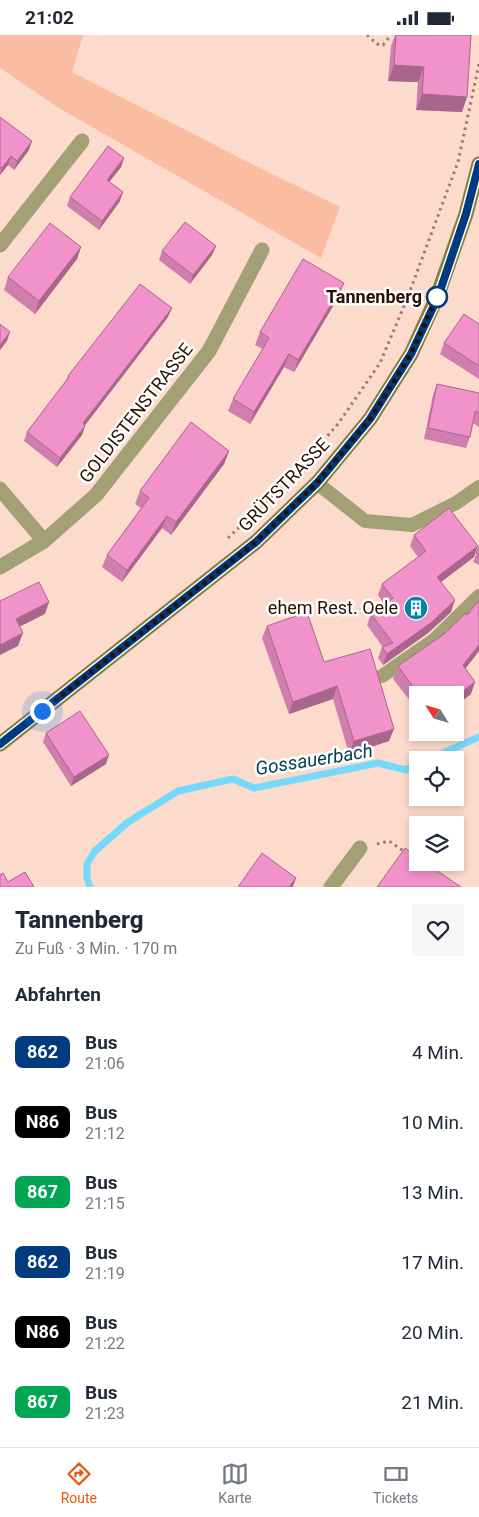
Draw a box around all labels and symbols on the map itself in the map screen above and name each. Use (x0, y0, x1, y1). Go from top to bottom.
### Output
place label: Tannenberg (326, 286, 422, 307)
marker: Tannenberg (426, 286, 448, 308)
street label: GOLDISTENSTRASSE (75, 339, 197, 487)
street label: GRÜTSTRASSE (234, 434, 333, 536)
building icon: ehem Rest. Oele (403, 595, 429, 621)
place label: ehem Rest. Oele (268, 597, 398, 618)
north arrow (409, 686, 464, 741)
your location (30, 699, 55, 724)
water label: Gossauerbach (254, 739, 374, 780)

